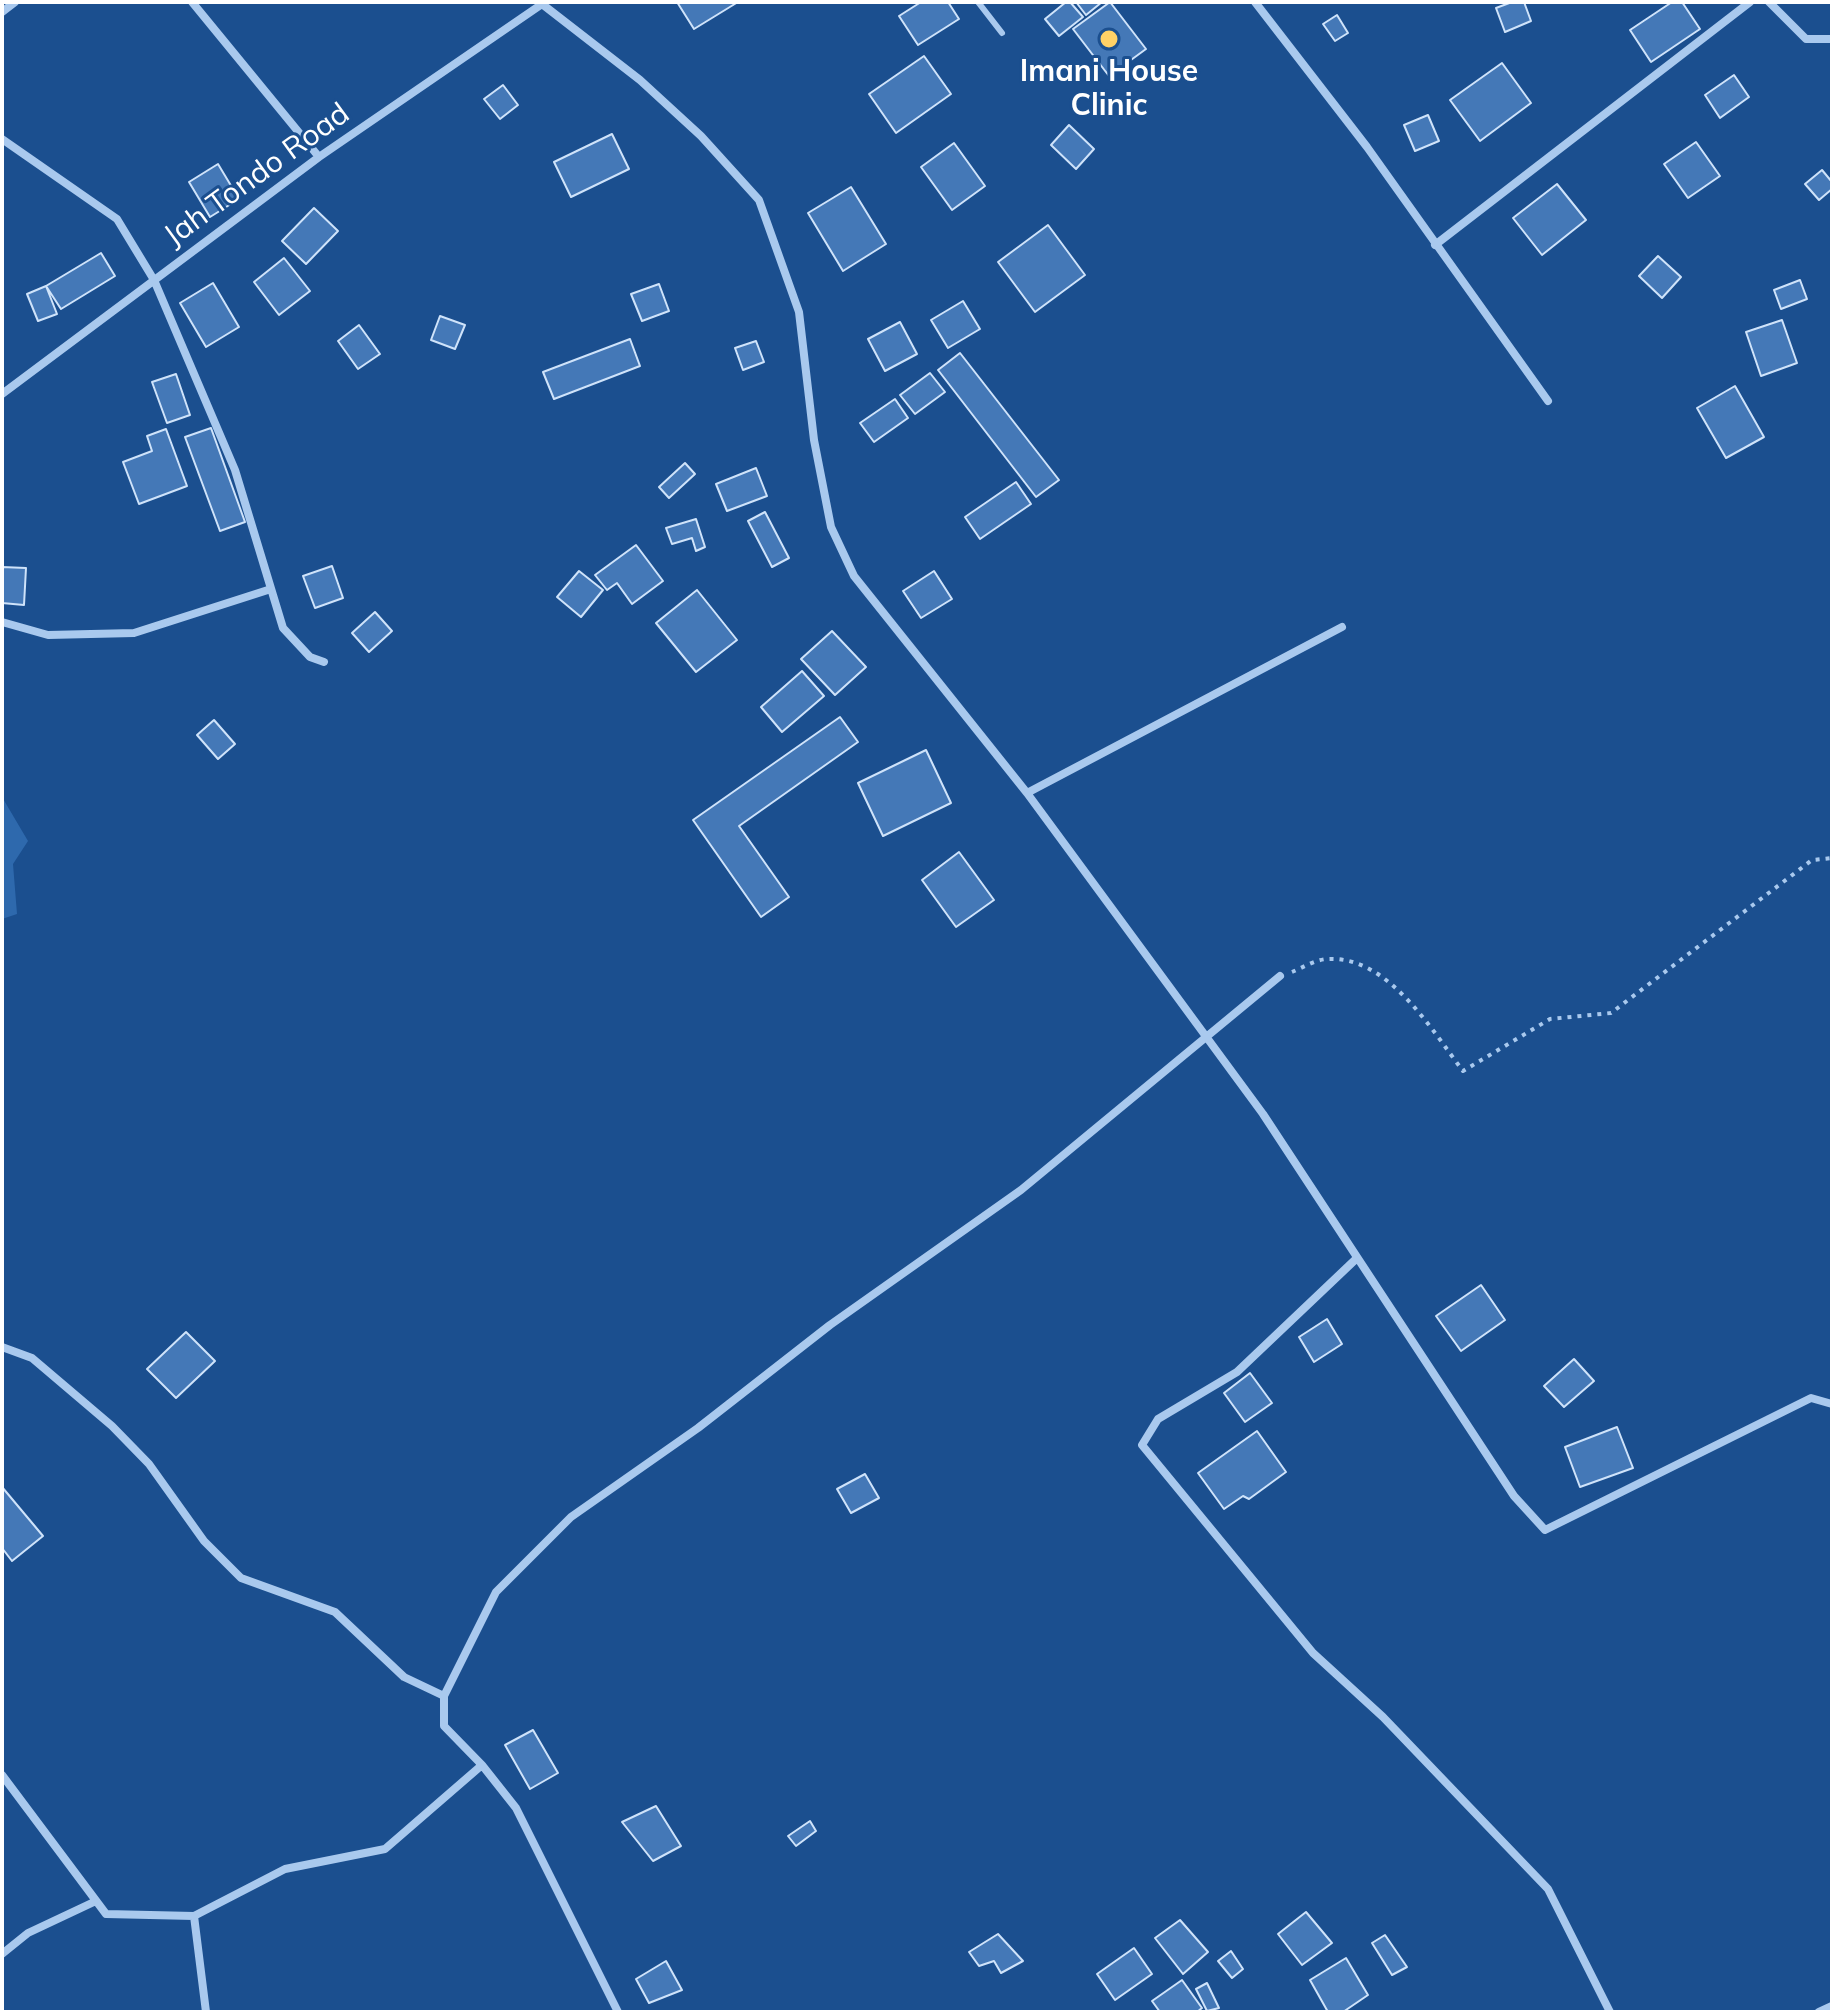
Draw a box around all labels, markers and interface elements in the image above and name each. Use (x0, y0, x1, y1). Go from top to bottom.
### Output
marker: Imani House Clinic (1098, 28, 1120, 50)
place label: Imani House Clinic (1020, 54, 1198, 124)
street label: Jah Tondo Road (157, 96, 357, 254)

